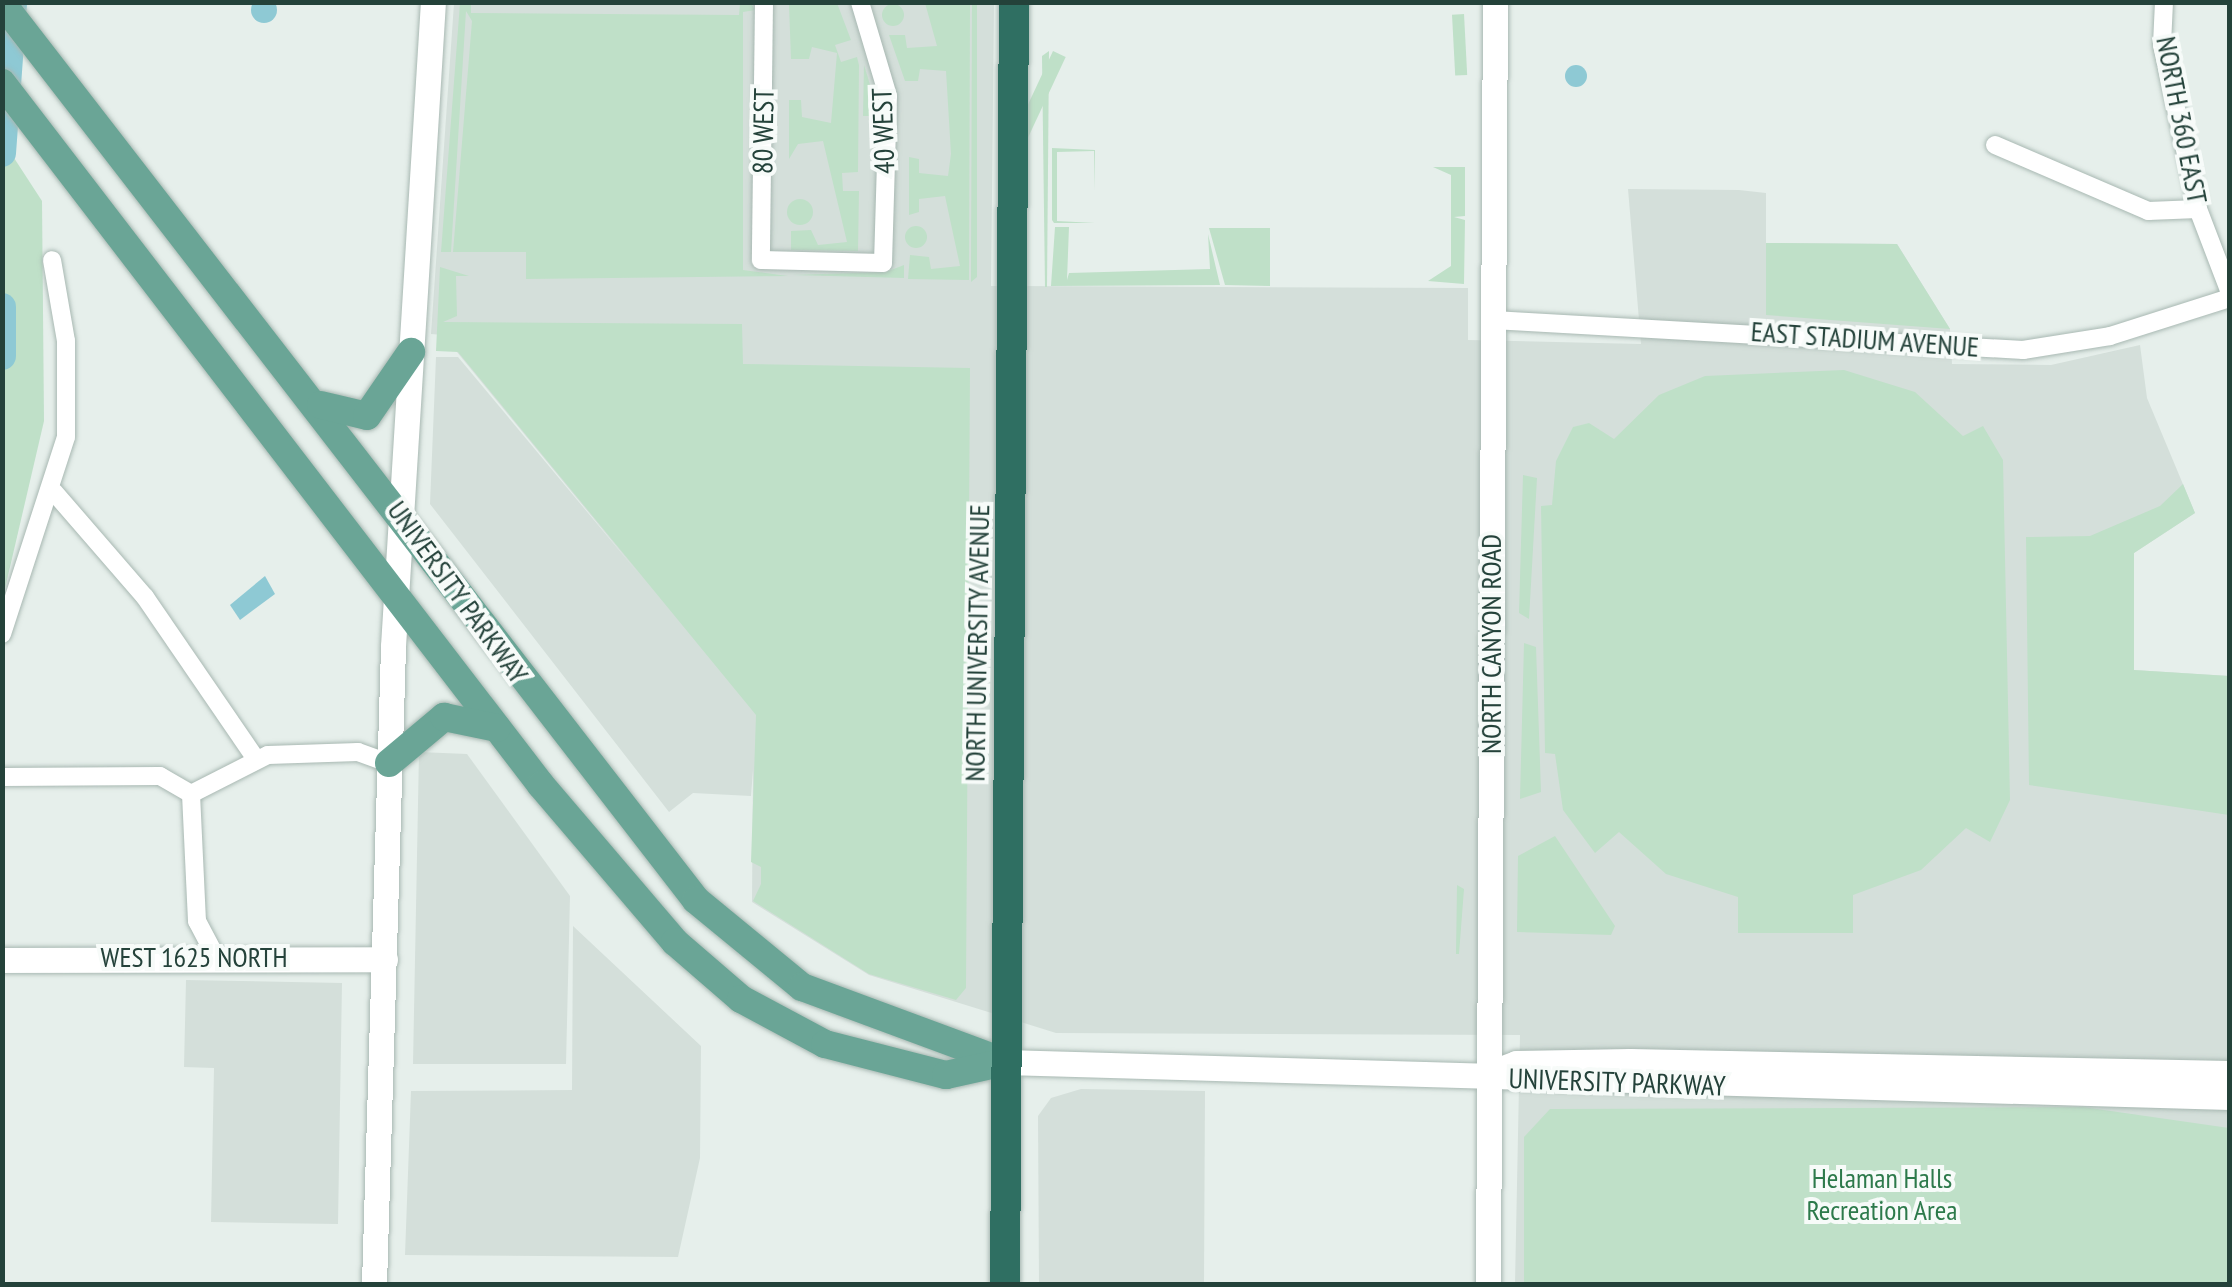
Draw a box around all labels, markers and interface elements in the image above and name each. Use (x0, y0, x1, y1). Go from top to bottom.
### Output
street label: NORTH 360 EAST (2149, 34, 2215, 206)
street label: 80 WEST (745, 87, 781, 175)
street label: 40 WEST (865, 87, 901, 175)
street label: EAST STADIUM AVENUE (1749, 314, 1981, 364)
street label: UNIVERSITY PARKWAY (380, 494, 536, 690)
street label: NORTH UNIVERSITY AVENUE (958, 503, 996, 783)
street label: NORTH CANYON ROAD (1474, 534, 1508, 754)
street label: WEST 1625 NORTH (100, 940, 288, 974)
street label: UNIVERSITY PARKWAY (1508, 1061, 1726, 1103)
park label: Helaman Halls Recreation Area (1806, 1161, 1958, 1227)

